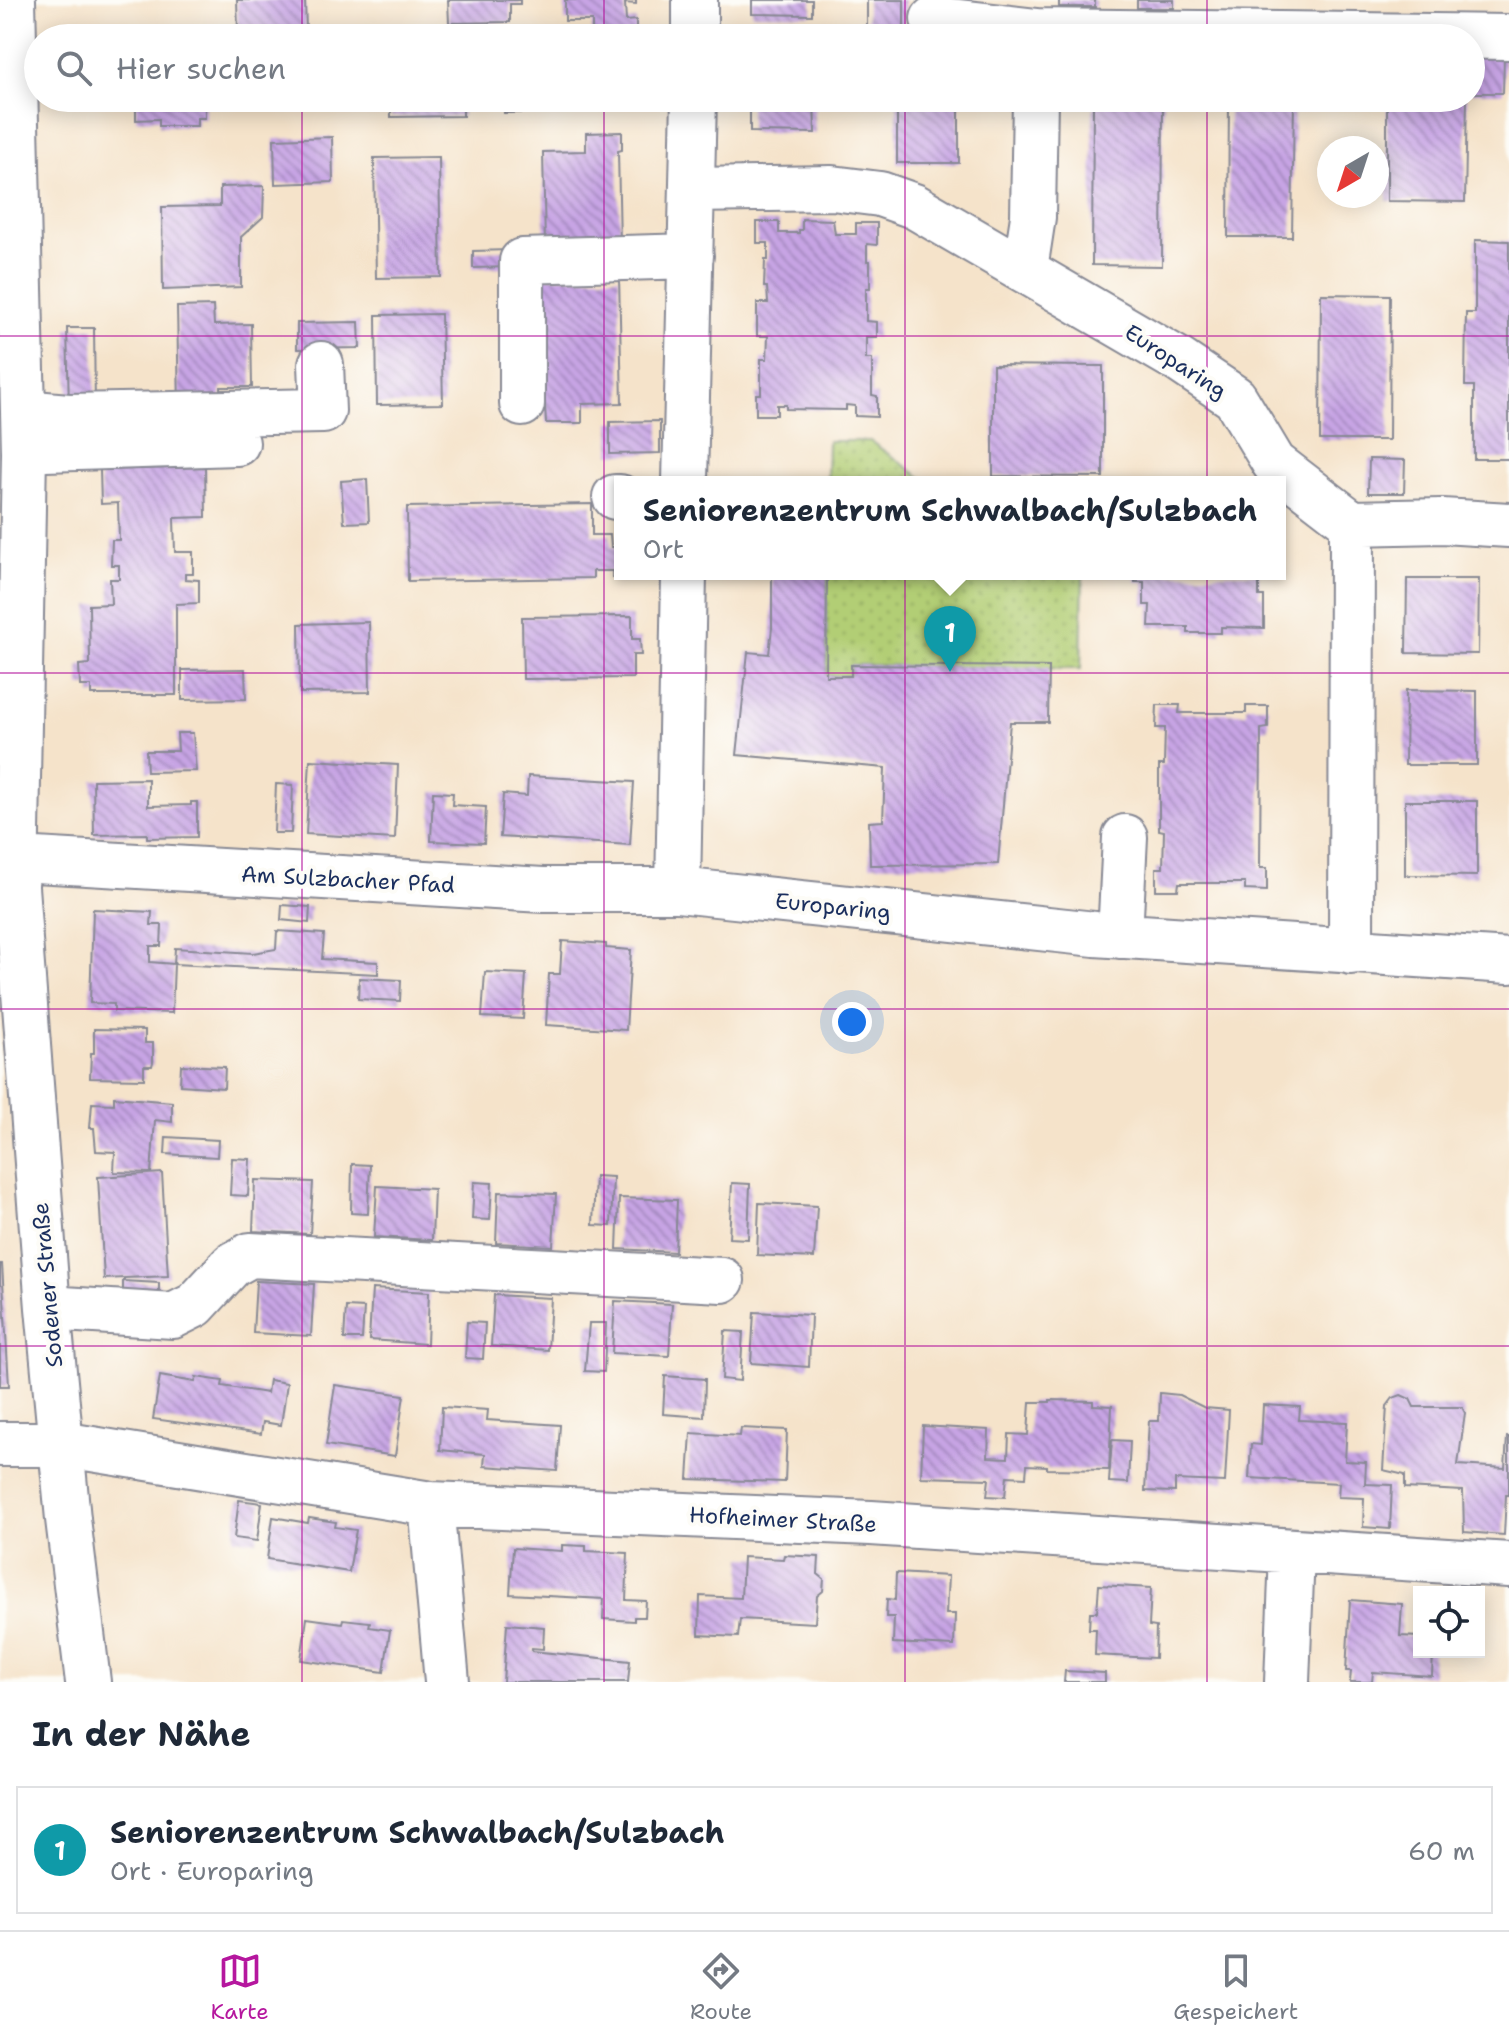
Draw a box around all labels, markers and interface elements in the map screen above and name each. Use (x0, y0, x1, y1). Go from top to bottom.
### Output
search box (24, 24, 1485, 112)
icon: search (52, 46, 96, 90)
text: Hier suchen (116, 48, 286, 89)
north arrow (1317, 136, 1389, 208)
street label: Europaring (1119, 318, 1232, 405)
popup (614, 476, 1286, 580)
text: Seniorenzentrum Schwalbach/Sulzbach (643, 490, 1257, 531)
text: Ort (643, 531, 684, 566)
pin: 1 (924, 606, 976, 672)
street label: Am Sulzbacher Pfad (240, 859, 456, 900)
street label: Europaring (774, 886, 892, 927)
your location (832, 1002, 872, 1042)
street label: Sodener Straße (26, 1201, 69, 1369)
street label: Hofheimer Straße (688, 1500, 878, 1539)
map controls (1413, 1586, 1485, 1658)
button: locate (1413, 1586, 1485, 1658)
text: In der Nähe (32, 1711, 251, 1757)
text: Seniorenzentrum Schwalbach/Sulzbach (110, 1812, 725, 1853)
text: 1 (54, 1833, 66, 1868)
text: 60 m (1408, 1833, 1475, 1868)
text: Ort · Europaring (110, 1853, 314, 1888)
tab: Karte (211, 1949, 269, 2026)
tab: Route (690, 1949, 752, 2026)
tab: Gespeichert (1173, 1949, 1298, 2026)

